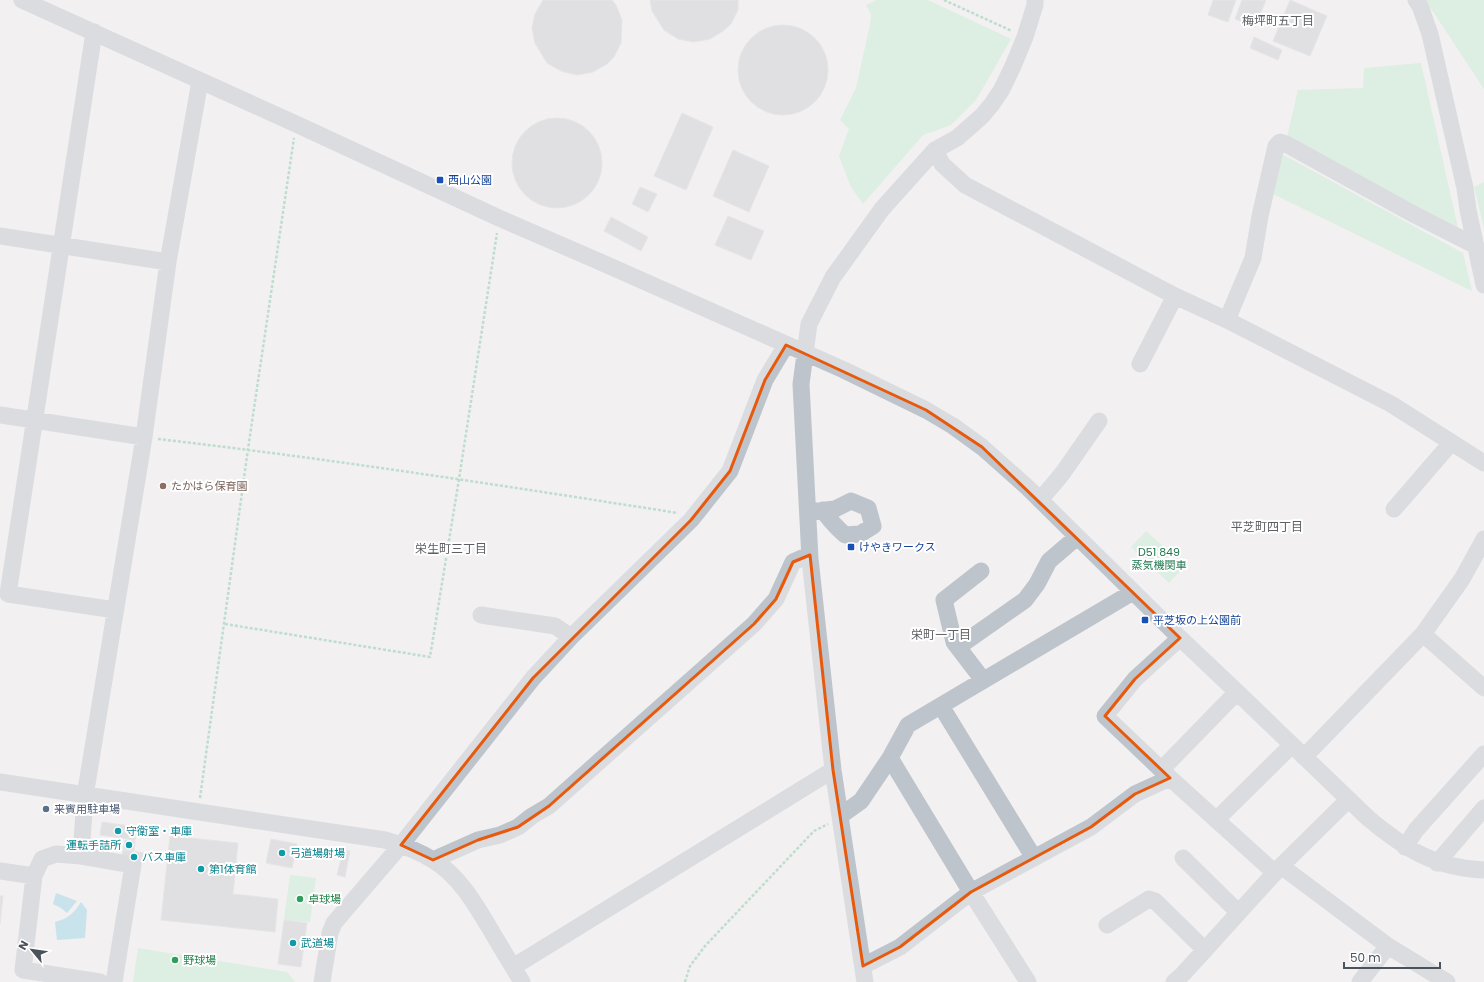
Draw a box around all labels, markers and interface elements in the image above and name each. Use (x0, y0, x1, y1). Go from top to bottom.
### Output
district label: 梅坪町五丁目 (1242, 12, 1314, 29)
place label: 西山公園 (448, 172, 492, 188)
marker: 西山公園 (435, 175, 445, 185)
place label: たかはら保育園 (171, 478, 248, 494)
marker: たかはら保育園 (158, 481, 168, 491)
district label: 平芝町四丁目 (1231, 518, 1303, 535)
place label: けやきワークス (859, 539, 936, 555)
district label: 栄生町三丁目 (415, 540, 487, 557)
marker: けやきワークス (846, 542, 856, 552)
park label: D51 849 蒸気機関車 (1132, 544, 1187, 573)
place label: 平芝坂の上公園前 (1153, 612, 1241, 628)
marker: 平芝坂の上公園前 (1140, 615, 1150, 625)
district label: 栄町一丁目 (911, 626, 971, 643)
place label: 来賓用駐車場 (54, 801, 120, 817)
marker: 来賓用駐車場 (41, 804, 51, 814)
place label: 守衛室・車庫 (126, 823, 192, 839)
marker: 守衛室・車庫 (113, 826, 123, 836)
place label: 運転手詰所 (66, 837, 122, 853)
marker: 運転手詰所 (124, 840, 134, 850)
place label: 弓道場射場 (290, 845, 345, 861)
marker: 弓道場射場 (277, 848, 287, 858)
place label: バス車庫 (142, 849, 186, 865)
marker: バス車庫 (129, 852, 139, 862)
place label: 第1体育館 (209, 861, 257, 877)
marker: 第1体育館 (196, 864, 206, 874)
place label: 卓球場 (308, 891, 341, 907)
marker: 卓球場 (295, 894, 305, 904)
north arrow (12, 930, 52, 970)
place label: 武道場 (301, 935, 334, 951)
text: N (14, 938, 32, 953)
marker: 武道場 (288, 938, 298, 948)
scale bar (1344, 944, 1440, 970)
text: 50 m (1350, 949, 1381, 966)
place label: 野球場 (183, 952, 216, 968)
marker: 野球場 (170, 955, 180, 965)

